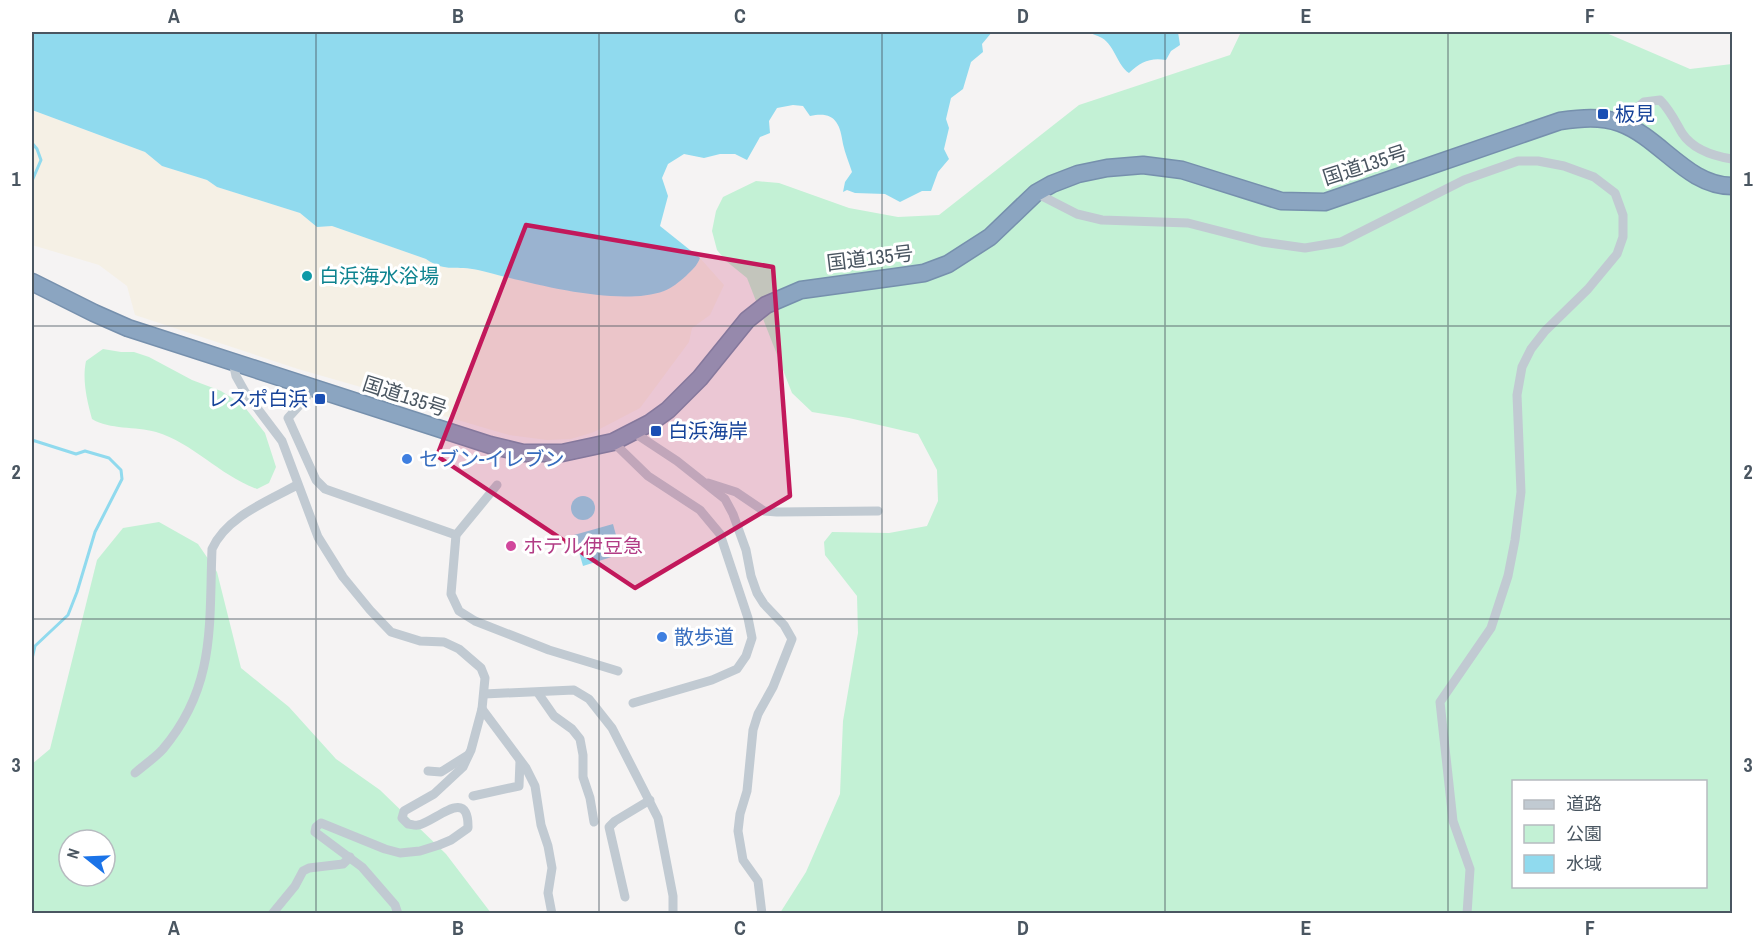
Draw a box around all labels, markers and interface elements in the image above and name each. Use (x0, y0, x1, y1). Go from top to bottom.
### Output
text: A (168, 2, 180, 29)
text: B (452, 2, 464, 29)
text: C (734, 2, 746, 29)
text: D (1017, 2, 1029, 29)
text: E (1301, 2, 1312, 29)
text: F (1585, 2, 1595, 29)
place label: 板見 (1615, 100, 1655, 127)
marker: 板見 (1596, 107, 1610, 121)
street label: 国道135号 (1319, 138, 1411, 191)
text: 1 (11, 165, 21, 192)
text: 1 (1743, 165, 1753, 192)
street label: 国道135号 (825, 239, 915, 276)
place label: 白浜海水浴場 (319, 262, 439, 289)
marker: 白浜海水浴場 (300, 269, 314, 283)
street label: 国道135号 (359, 369, 451, 422)
place label: レスポ白浜 (208, 385, 308, 412)
marker: レスポ白浜 (313, 392, 327, 406)
place label: 白浜海岸 (668, 417, 748, 444)
marker: 白浜海岸 (649, 424, 663, 438)
place label: セブン-イレブン (419, 445, 564, 472)
marker: セブン-イレブン (400, 452, 414, 466)
text: 2 (11, 458, 21, 485)
text: 2 (1743, 458, 1753, 485)
place label: ホテル伊豆急 (523, 532, 643, 559)
marker: ホテル伊豆急 (504, 539, 518, 553)
place label: 散歩道 (674, 623, 734, 650)
marker: 散歩道 (655, 630, 669, 644)
text: 3 (11, 751, 21, 778)
text: 3 (1743, 751, 1753, 778)
legend (1512, 780, 1707, 888)
text: 道路 (1566, 791, 1602, 816)
text: 公園 (1566, 821, 1602, 846)
north arrow (57, 828, 117, 888)
text: N (61, 845, 85, 861)
text: 水域 (1566, 851, 1602, 876)
text: A (168, 914, 180, 941)
text: B (452, 914, 464, 941)
text: C (734, 914, 746, 941)
text: D (1017, 914, 1029, 941)
text: E (1301, 914, 1312, 941)
text: F (1585, 914, 1595, 941)

